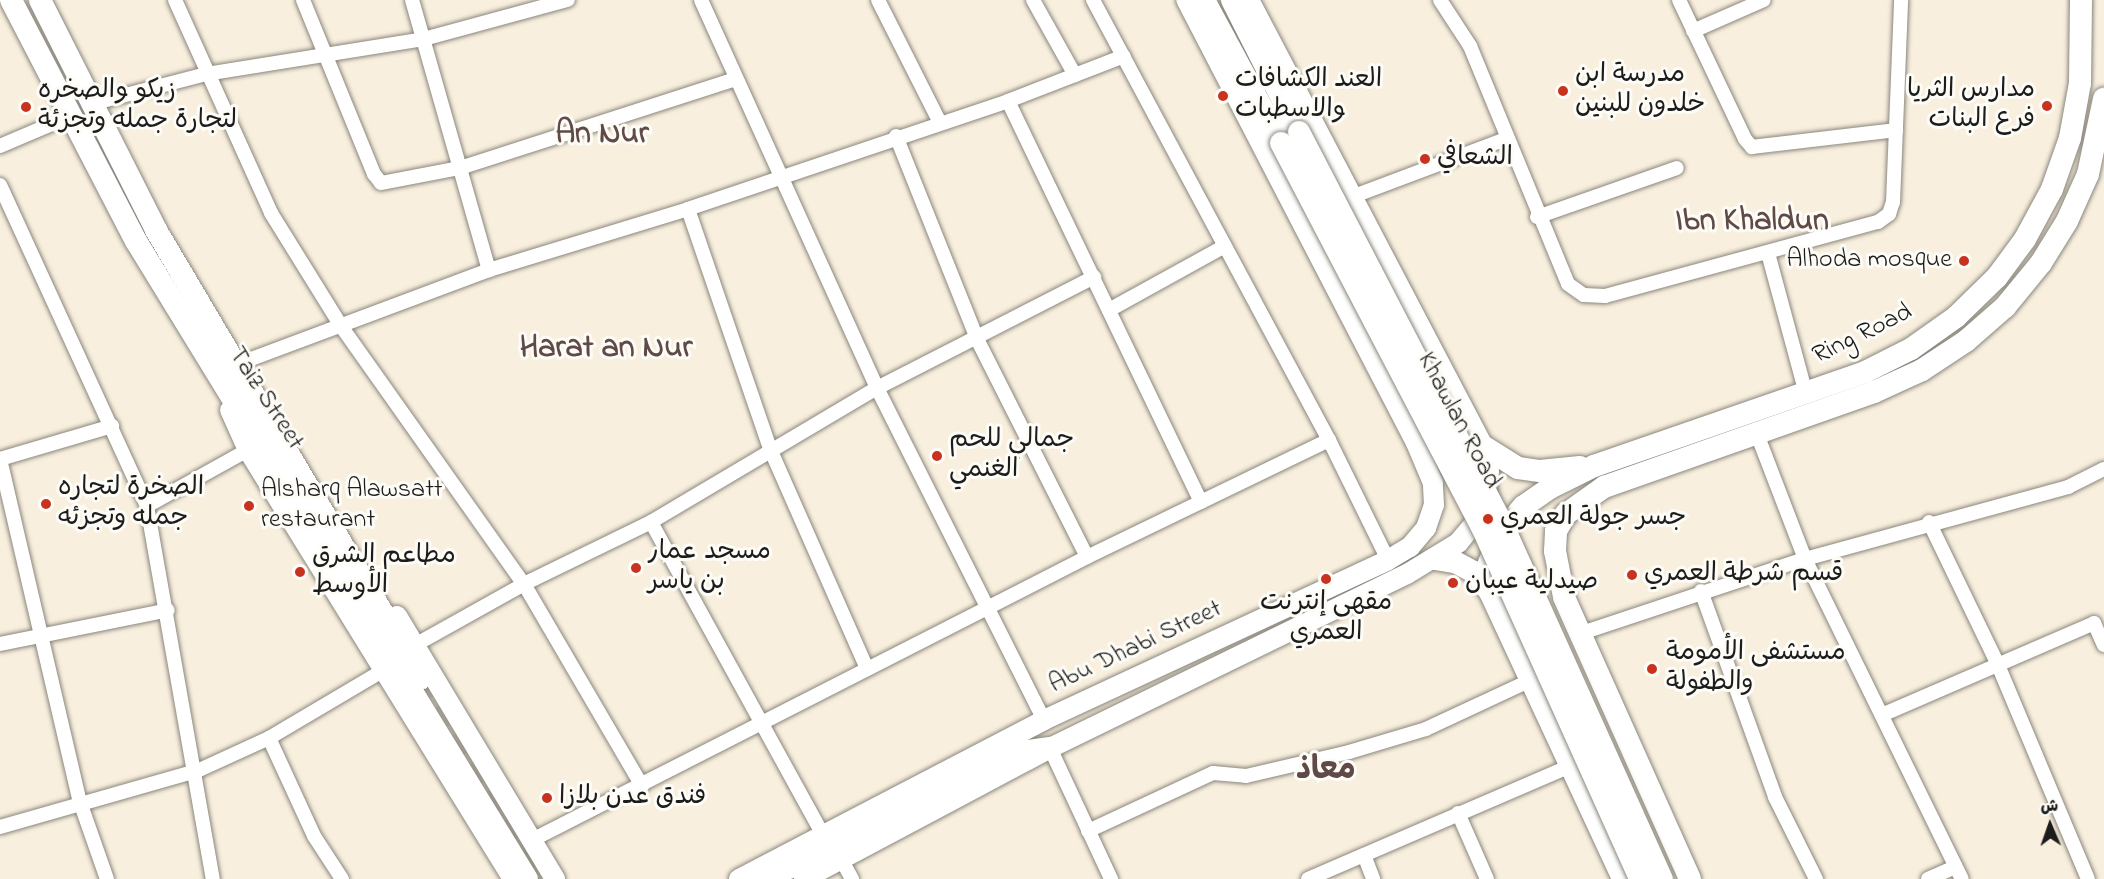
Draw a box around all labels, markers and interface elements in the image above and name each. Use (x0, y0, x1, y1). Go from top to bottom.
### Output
place label: مدرسة ابن خلدون للبنين (1575, 60, 1705, 122)
place label: العند الكشافات والاسطبات (1235, 65, 1382, 126)
place label: مدارس الثريا فرع البنات (1907, 75, 2035, 136)
place label: زيكو والصخره لتجارة جمله وتجزئة (38, 76, 237, 138)
marker: مدرسة ابن خلدون للبنين (1556, 84, 1570, 98)
marker: العند الكشافات والاسطبات (1216, 89, 1230, 103)
marker: مدارس الثريا فرع البنات (2040, 99, 2054, 113)
marker: زيكو والصخره لتجارة جمله وتجزئة (19, 100, 33, 114)
district label: An Nur (555, 116, 649, 154)
place label: الشعافي (1437, 143, 1513, 175)
marker: الشعافي (1418, 152, 1432, 166)
district label: Ibn Khaldun (1675, 203, 1829, 241)
place label: Alhoda mosque (1786, 245, 1952, 277)
marker: Alhoda mosque (1957, 254, 1971, 268)
street label: Ring Road (1808, 298, 1918, 372)
district label: Harat an Nur (520, 330, 692, 368)
street label: Taiz Street (220, 342, 310, 456)
street label: Khawlan Road (1409, 348, 1507, 494)
place label: جمالي للحم الغنمي (949, 425, 1074, 486)
marker: جمالي للحم الغنمي (930, 449, 944, 463)
place label: الصخرة لتجاره جمله وتجزئه (58, 473, 204, 534)
place label: Alsharq Alawsatt restaurant (261, 475, 443, 536)
marker: الصخرة لتجاره جمله وتجزئه (39, 497, 53, 511)
marker: Alsharq Alawsatt restaurant (242, 499, 256, 513)
place label: جسر جولة العمري (1500, 503, 1686, 535)
marker: جسر جولة العمري (1481, 512, 1495, 526)
place label: مسجد عمار بن ياسر (648, 537, 771, 598)
place label: مطاعم الشرق الأوسط (312, 541, 456, 602)
place label: قسم شرطة العمري (1644, 559, 1843, 591)
marker: مسجد عمار بن ياسر (629, 561, 643, 575)
marker: مطاعم الشرق الأوسط (293, 565, 307, 579)
place label: صيدلية عيبان (1465, 567, 1598, 599)
marker: قسم شرطة العمري (1625, 568, 1639, 582)
marker: مقهى إنترنت العمري (1319, 572, 1333, 586)
marker: صيدلية عيبان (1446, 576, 1460, 590)
place label: مقهى إنترنت العمري (1260, 588, 1392, 650)
street label: Abu Dhabi Street (1045, 594, 1227, 702)
place label: مستشفى الأمومة والطفولة (1666, 638, 1846, 700)
marker: مستشفى الأمومة والطفولة (1643, 660, 1661, 678)
district label: معاذ (1296, 752, 1356, 790)
place label: فندق عدن بلازا (559, 782, 706, 814)
marker: فندق عدن بلازا (540, 791, 554, 805)
north arrow (2020, 795, 2080, 855)
text: ش (2040, 795, 2059, 819)

